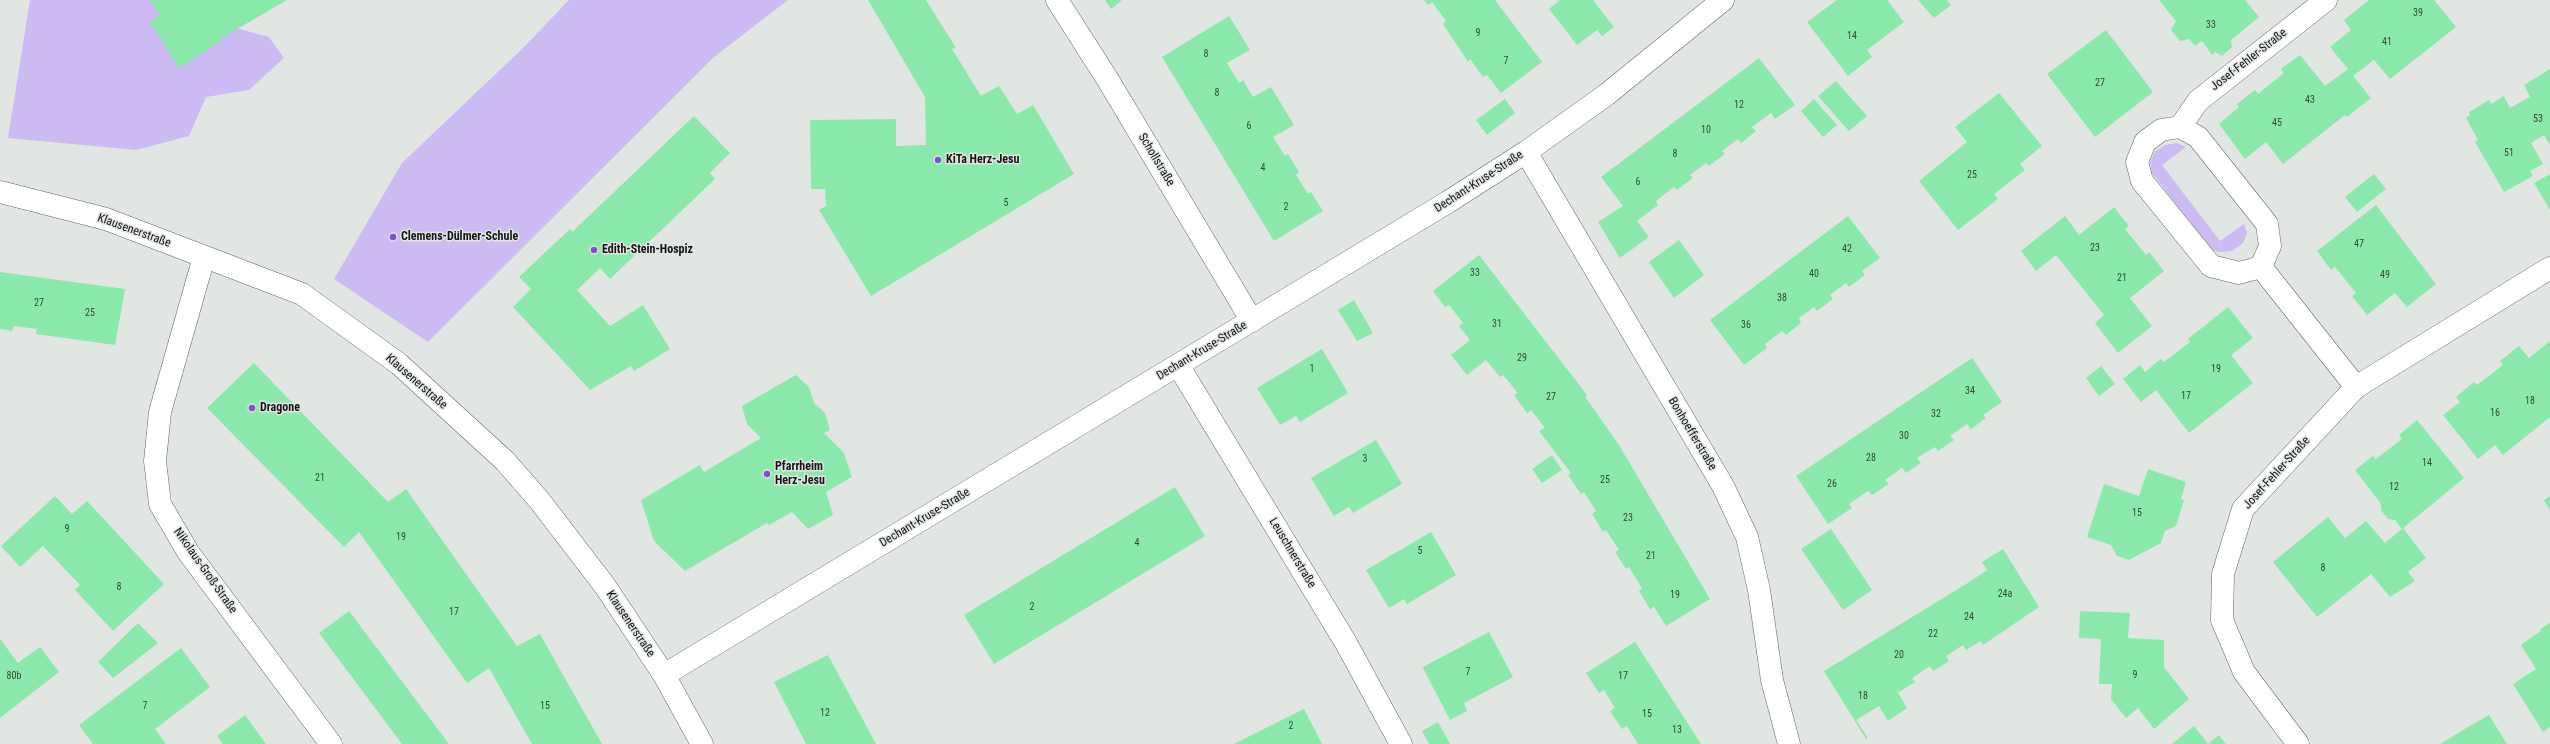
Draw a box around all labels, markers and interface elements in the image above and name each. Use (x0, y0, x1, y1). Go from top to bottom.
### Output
house number: 39 (2413, 7, 2423, 19)
house number: 33 (2206, 19, 2216, 31)
street label: Josef-Fehler-Straße (2208, 26, 2290, 94)
house number: 9 (1476, 27, 1480, 39)
house number: 14 (1847, 30, 1857, 42)
house number: 41 (2382, 36, 2392, 48)
house number: 8 (1204, 48, 1208, 60)
house number: 7 (1504, 55, 1508, 67)
house number: 27 (2095, 77, 2105, 89)
house number: 8 (1215, 87, 1219, 99)
house number: 43 (2305, 94, 2315, 106)
house number: 12 (1734, 99, 1744, 111)
house number: 53 (2533, 113, 2543, 125)
house number: 45 (2272, 117, 2282, 129)
house number: 6 (1247, 120, 1251, 132)
house number: 10 (1701, 124, 1711, 136)
street label: Schollstraße (1135, 131, 1177, 189)
house number: 51 (2504, 147, 2514, 159)
street label: Dechant-Kruse-Straße (1432, 148, 1526, 216)
house number: 8 (1673, 148, 1677, 160)
place label: KiTa Herz-Jesu (946, 153, 1019, 167)
marker: KiTa Herz-Jesu (933, 155, 943, 165)
house number: 4 (1261, 162, 1265, 174)
house number: 25 (1967, 169, 1977, 181)
house number: 6 (1636, 176, 1640, 188)
house number: 5 (1004, 197, 1008, 209)
house number: 2 (1284, 201, 1288, 213)
street label: Klausenerstraße (95, 211, 173, 251)
place label: Clemens-Dülmer-Schule (401, 230, 518, 244)
marker: Clemens-Dülmer-Schule (388, 232, 398, 242)
house number: 47 (2354, 238, 2364, 250)
house number: 23 (2090, 242, 2100, 254)
place label: Edith-Stein-Hospiz (602, 243, 693, 257)
house number: 42 (1842, 243, 1852, 255)
marker: Edith-Stein-Hospiz (589, 245, 599, 255)
house number: 33 (1470, 267, 1480, 279)
house number: 40 (1809, 268, 1819, 280)
house number: 49 (2380, 269, 2390, 281)
house number: 21 (2117, 272, 2127, 284)
house number: 38 (1777, 292, 1787, 304)
house number: 27 (34, 297, 44, 309)
house number: 25 (85, 307, 95, 319)
street label: Dechant-Kruse-Straße (1154, 318, 1250, 384)
house number: 31 (1492, 318, 1502, 330)
house number: 36 (1741, 319, 1751, 331)
street label: Klausenerstraße (382, 351, 450, 413)
house number: 29 (1517, 352, 1527, 364)
house number: 1 (1310, 363, 1314, 375)
house number: 19 (2211, 363, 2221, 375)
house number: 34 (1965, 385, 1975, 397)
house number: 17 (2181, 390, 2191, 402)
house number: 27 (1546, 391, 1556, 403)
street label: Bonhoefferstraße (1665, 395, 1719, 473)
house number: 18 (2525, 395, 2535, 407)
place label: Dragone (260, 401, 300, 415)
marker: Dragone (247, 403, 257, 413)
house number: 16 (2490, 407, 2500, 419)
house number: 32 (1931, 408, 1941, 420)
house number: 30 (1899, 430, 1909, 442)
street label: Josef-Fehler-Straße (2241, 434, 2313, 512)
house number: 28 (1866, 452, 1876, 464)
house number: 3 (1363, 453, 1367, 465)
house number: 14 (2422, 457, 2432, 469)
place label: Pfarrheim Herz-Jesu (775, 460, 825, 488)
marker: Pfarrheim Herz-Jesu (762, 469, 772, 479)
house number: 21 (315, 472, 325, 484)
house number: 25 (1600, 474, 1610, 486)
house number: 26 (1827, 478, 1837, 490)
house number: 12 (2389, 481, 2399, 493)
street label: Dechant-Kruse-Straße (877, 485, 973, 551)
house number: 15 (2132, 507, 2142, 519)
house number: 23 (1623, 512, 1633, 524)
street label: Leuschnerstraße (1265, 515, 1319, 591)
house number: 9 (65, 523, 69, 535)
street label: Nikolaus-Groß-Straße (170, 525, 240, 617)
house number: 19 (396, 531, 406, 543)
house number: 4 (1135, 537, 1139, 549)
house number: 5 (1418, 545, 1422, 557)
house number: 21 (1646, 550, 1656, 562)
house number: 8 (2321, 562, 2325, 574)
house number: 8 (117, 581, 121, 593)
street label: Klausenerstraße (602, 588, 658, 660)
house number: 24a (1998, 588, 2012, 600)
house number: 19 (1670, 589, 1680, 601)
house number: 2 (1030, 601, 1034, 613)
house number: 17 (449, 606, 459, 618)
house number: 24 (1964, 611, 1974, 623)
house number: 22 (1928, 628, 1938, 640)
house number: 20 (1894, 649, 1904, 661)
house number: 7 (1466, 666, 1470, 678)
house number: 9 (2133, 669, 2137, 681)
house number: 80b (7, 670, 21, 682)
house number: 17 (1618, 670, 1628, 682)
house number: 18 (1858, 690, 1868, 702)
house number: 7 (143, 700, 147, 712)
house number: 15 (540, 700, 550, 712)
house number: 12 (820, 707, 830, 719)
house number: 15 (1642, 708, 1652, 720)
house number: 2 (1289, 720, 1293, 732)
house number: 13 (1672, 724, 1682, 736)

